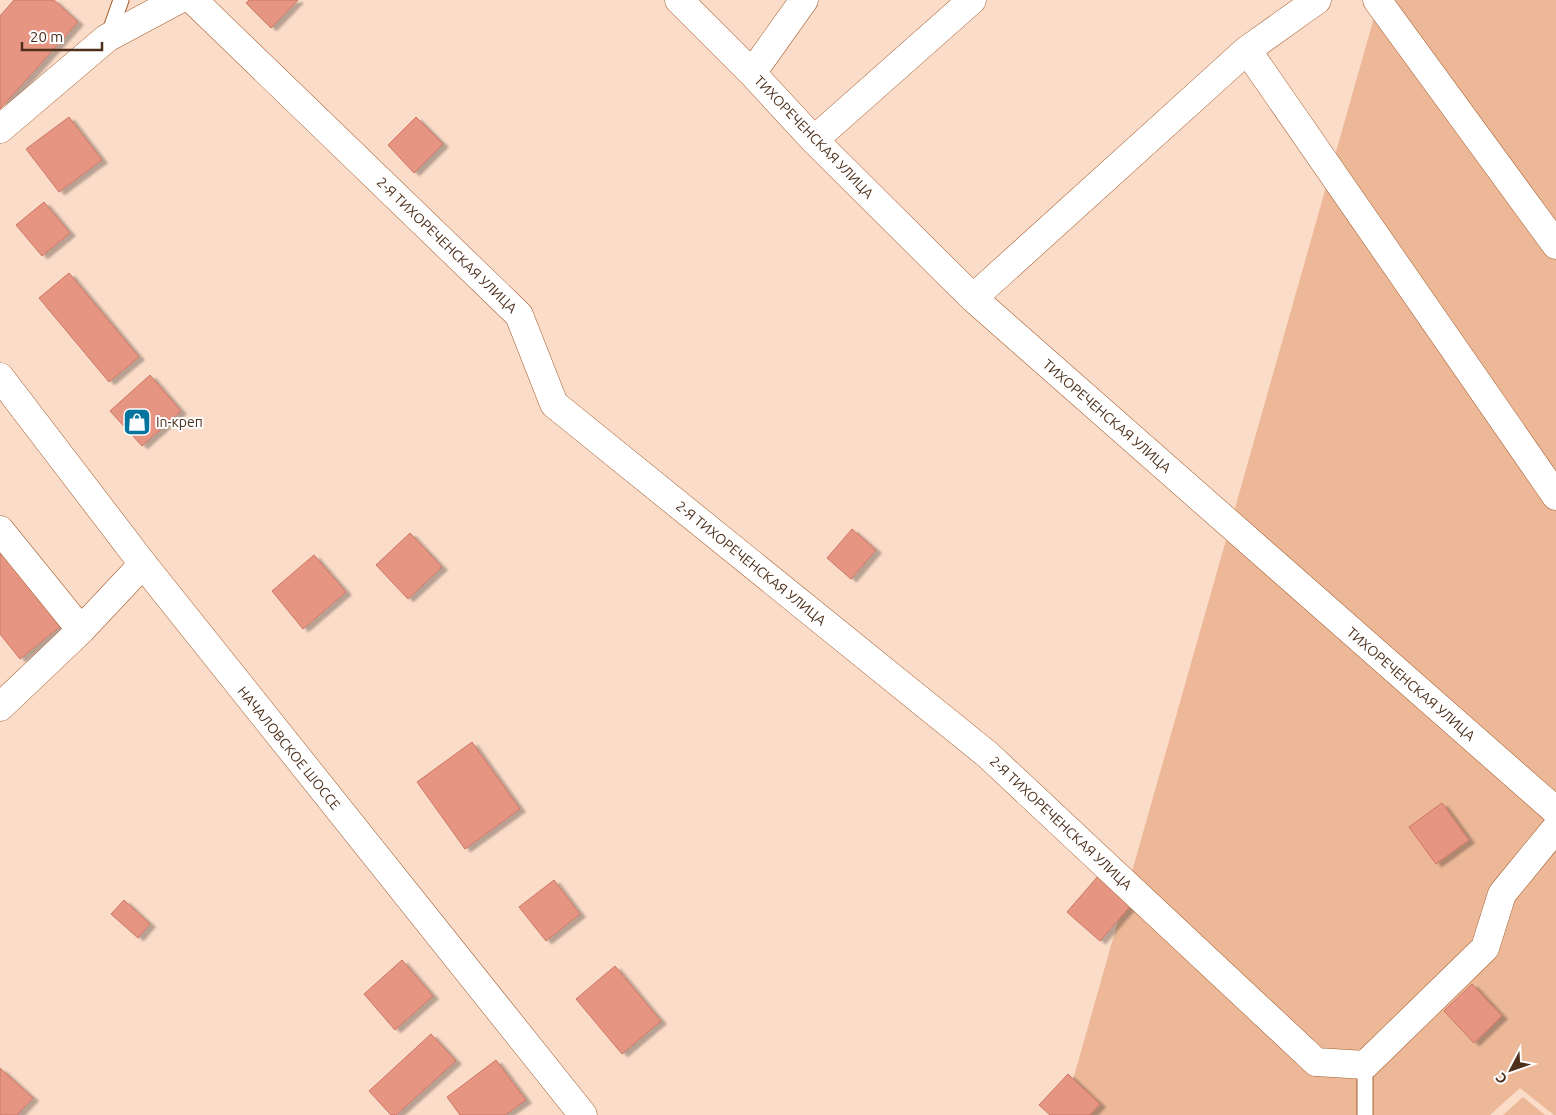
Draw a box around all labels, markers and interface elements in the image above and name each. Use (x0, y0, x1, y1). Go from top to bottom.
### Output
scale bar (22, 20, 102, 52)
text: 20 m (30, 28, 63, 45)
street label: ТИХОРЕЧЕНСКАЯ УЛИЦА (751, 72, 877, 202)
street label: 2-Я ТИХОРЕЧЕНСКАЯ УЛИЦА (374, 174, 520, 316)
street label: ТИХОРЕЧЕНСКАЯ УЛИЦА (1040, 356, 1174, 476)
shop icon: In-креп (122, 407, 152, 437)
place label: In-креп (156, 414, 203, 430)
street label: 2-Я ТИХОРЕЧЕНСКАЯ УЛИЦА (673, 498, 829, 628)
street label: ТИХОРЕЧЕНСКАЯ УЛИЦА (1344, 624, 1478, 744)
street label: НАЧАЛОВСКОЕ ШОССЕ (234, 683, 344, 813)
street label: 2-Я ТИХОРЕЧЕНСКАЯ УЛИЦА (987, 753, 1135, 893)
north arrow (1486, 1045, 1536, 1095)
text: С (1492, 1070, 1510, 1087)

